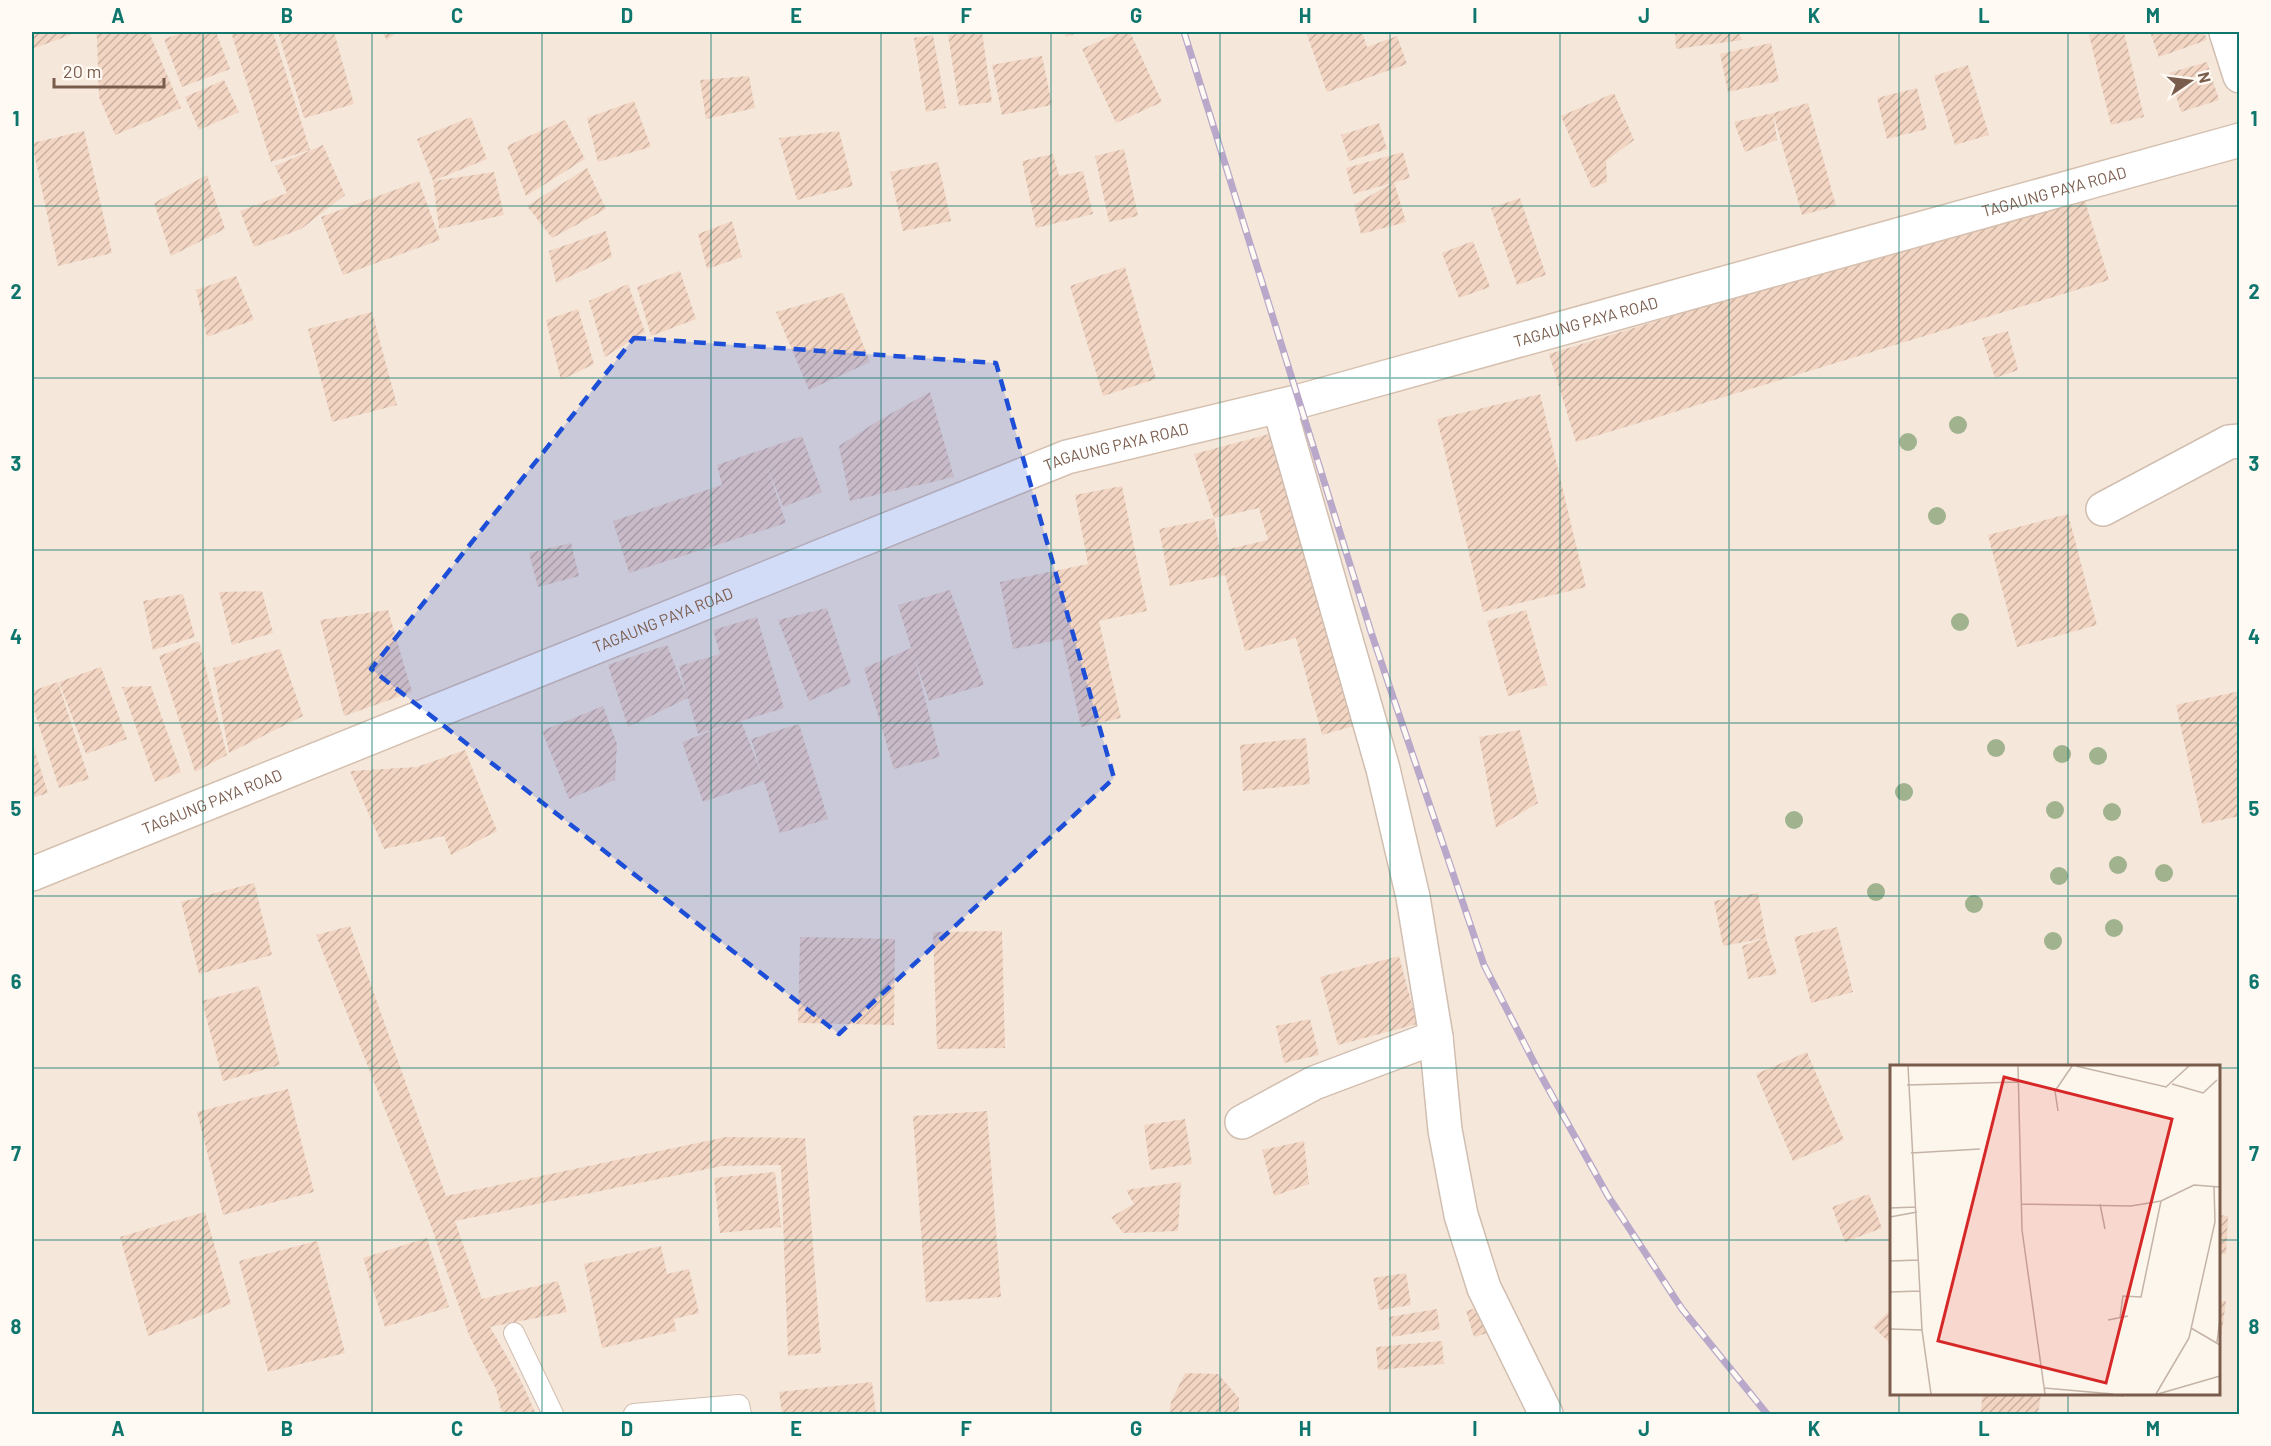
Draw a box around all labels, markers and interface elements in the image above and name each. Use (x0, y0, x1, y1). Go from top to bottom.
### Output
text: A (111, 3, 125, 27)
text: B (281, 3, 293, 27)
text: C (451, 3, 463, 27)
text: D (621, 3, 633, 27)
text: E (790, 3, 802, 27)
text: F (960, 3, 972, 27)
text: G (1130, 3, 1142, 27)
text: H (1299, 3, 1311, 27)
text: I (1472, 3, 1478, 27)
text: J (1638, 3, 1650, 27)
text: K (1808, 3, 1821, 27)
text: L (1978, 3, 1990, 27)
text: M (2146, 3, 2160, 27)
scale bar (54, 51, 164, 89)
north arrow (2160, 51, 2220, 111)
text: 20 m (63, 60, 101, 82)
text: N (2195, 70, 2216, 85)
text: 1 (12, 106, 20, 130)
text: 1 (2250, 106, 2258, 130)
street label: TAGAUNG PAYA ROAD (1979, 162, 2128, 220)
text: 2 (10, 279, 22, 303)
text: 2 (2248, 279, 2260, 303)
street label: TAGAUNG PAYA ROAD (1511, 292, 1660, 350)
street label: TAGAUNG PAYA ROAD (1041, 418, 1190, 474)
text: 3 (11, 451, 21, 475)
text: 3 (2249, 451, 2259, 475)
street label: TAGAUNG PAYA ROAD (590, 583, 735, 656)
text: 4 (10, 624, 22, 648)
text: 4 (2248, 624, 2260, 648)
street label: TAGAUNG PAYA ROAD (139, 764, 284, 838)
text: 5 (11, 796, 22, 820)
text: 5 (2249, 796, 2260, 820)
text: 6 (11, 969, 22, 993)
text: 6 (2249, 969, 2260, 993)
inset map (1890, 1065, 2220, 1395)
text: 7 (11, 1141, 21, 1165)
text: 7 (2249, 1141, 2259, 1165)
text: 8 (11, 1314, 22, 1338)
text: 8 (2249, 1314, 2260, 1338)
text: A (111, 1416, 125, 1440)
text: B (281, 1416, 293, 1440)
text: C (451, 1416, 463, 1440)
text: D (621, 1416, 633, 1440)
text: E (790, 1416, 802, 1440)
text: F (960, 1416, 972, 1440)
text: G (1130, 1416, 1142, 1440)
text: H (1299, 1416, 1311, 1440)
text: I (1472, 1416, 1478, 1440)
text: J (1638, 1416, 1650, 1440)
text: K (1808, 1416, 1821, 1440)
text: L (1978, 1416, 1990, 1440)
text: M (2146, 1416, 2160, 1440)

